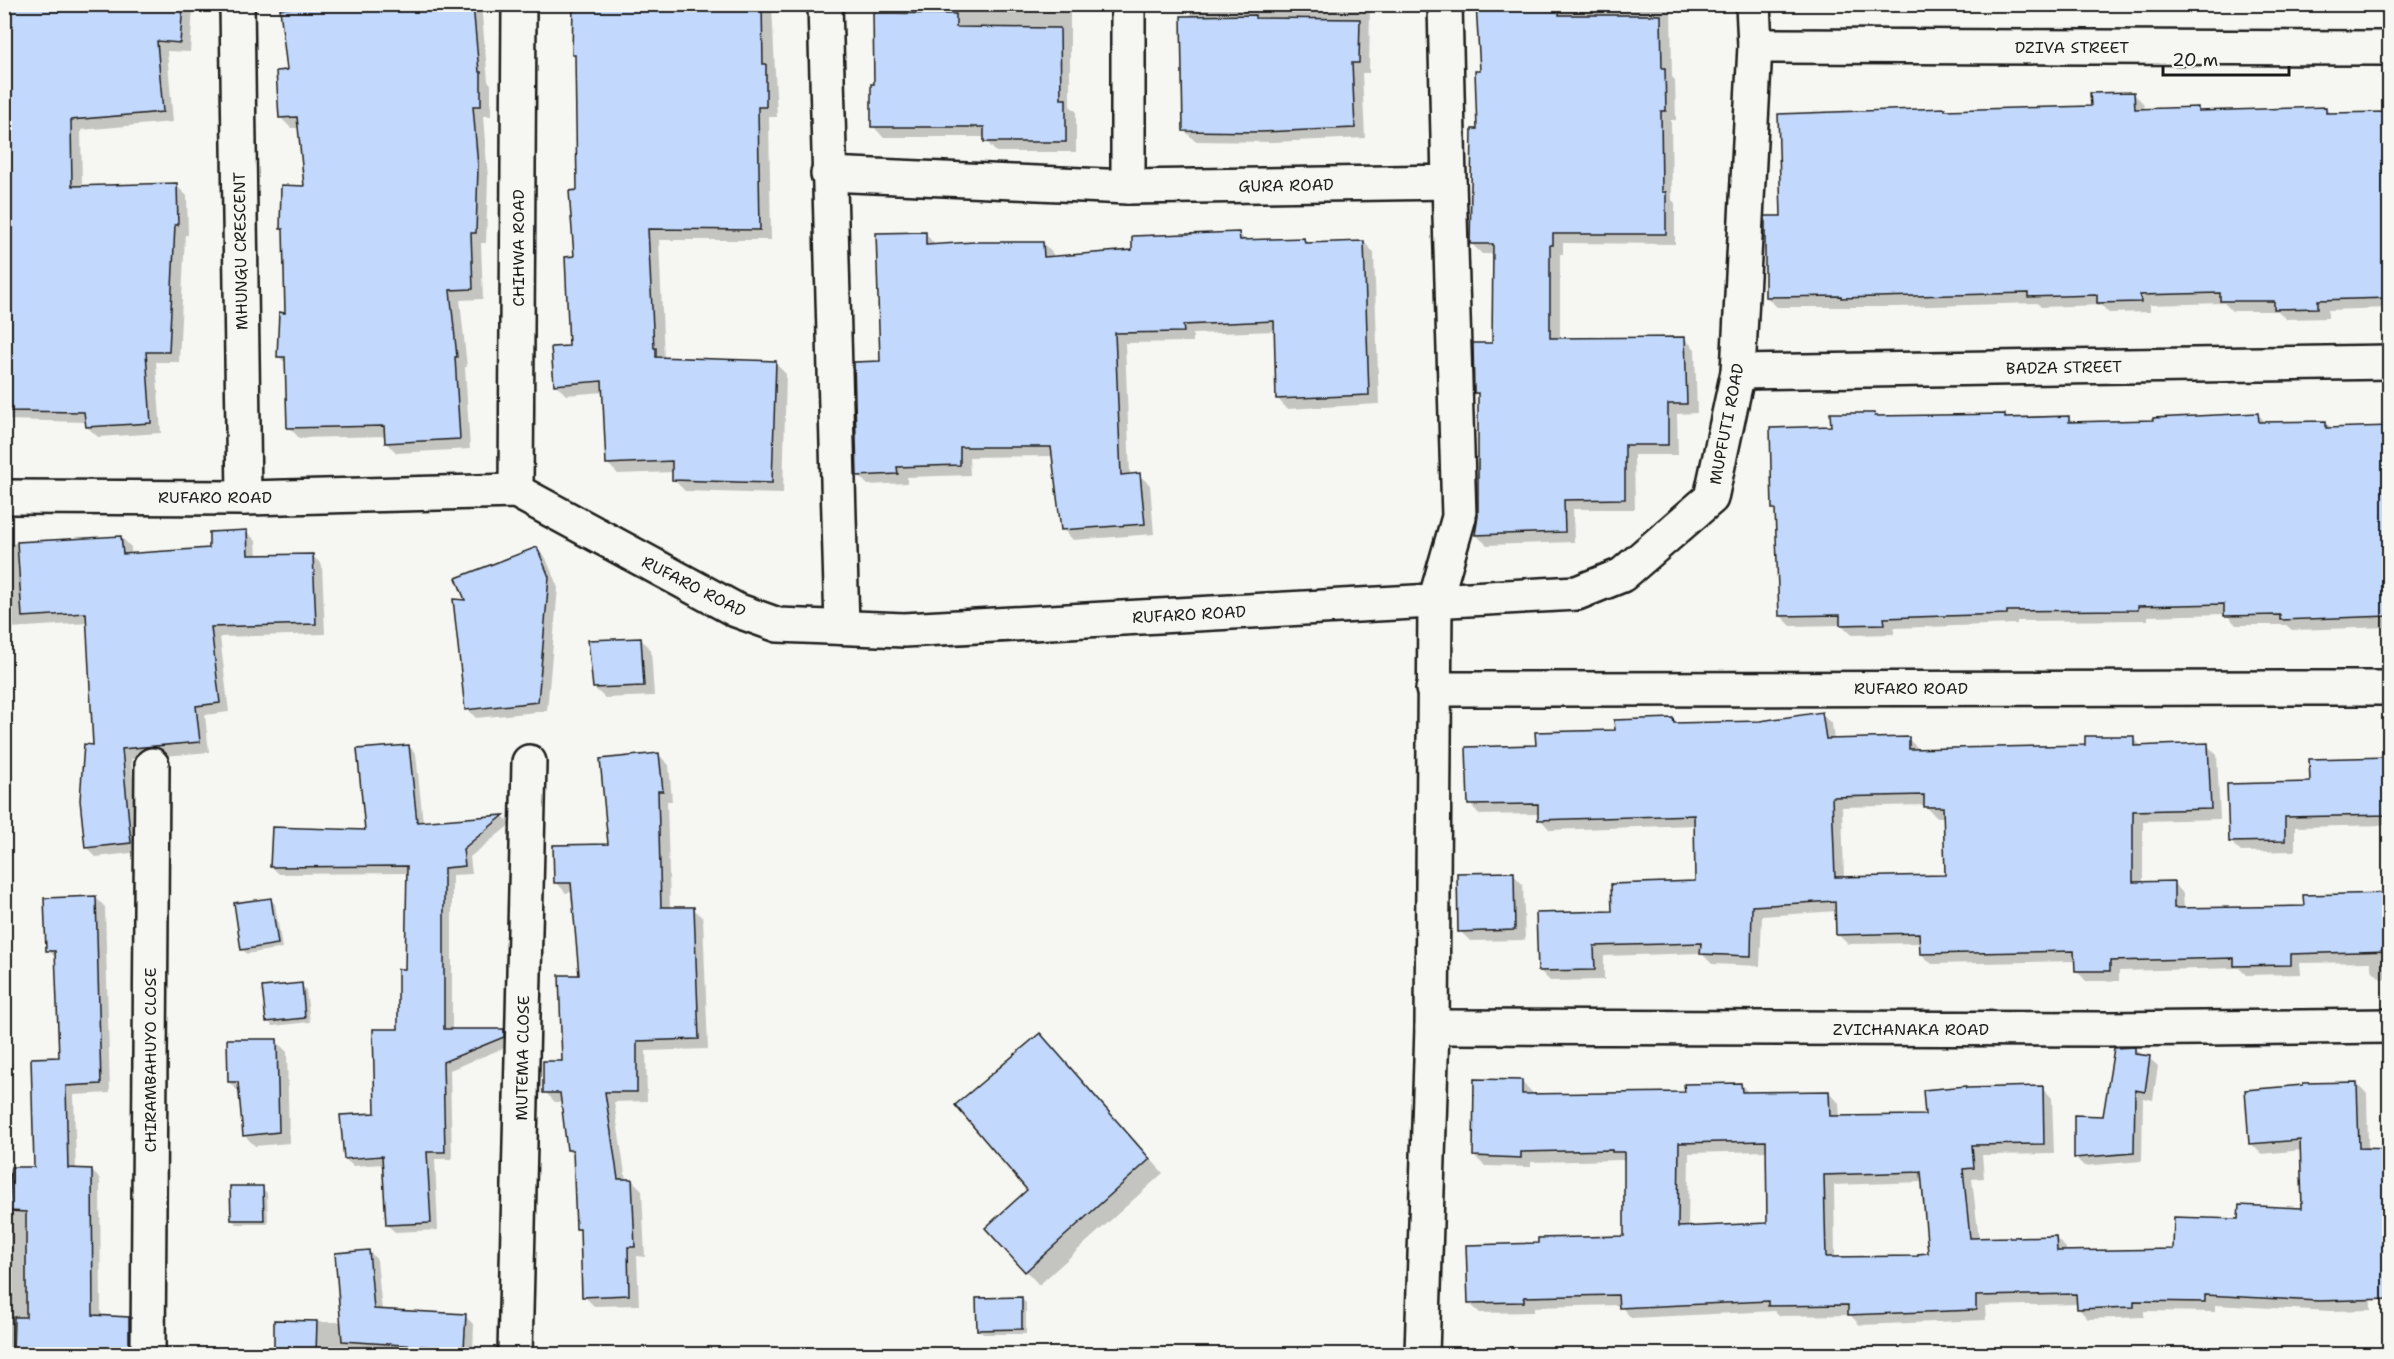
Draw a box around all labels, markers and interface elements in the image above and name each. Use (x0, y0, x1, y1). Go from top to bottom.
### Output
street label: DZIVA STREET (2015, 37, 2129, 58)
scale bar (2163, 39, 2289, 77)
text: 20 m (2172, 48, 2218, 72)
street label: MHUNGU CRESCENT (229, 172, 252, 330)
street label: GURA ROAD (1238, 174, 1334, 197)
street label: CHIHWA ROAD (508, 189, 529, 307)
street label: BADZA STREET (2006, 356, 2122, 379)
street label: MUPFUTI ROAD (1704, 362, 1749, 487)
street label: RUFARO ROAD (158, 487, 272, 508)
street label: RUFARO ROAD (638, 551, 749, 622)
street label: RUFARO ROAD (1132, 601, 1246, 628)
street label: RUFARO ROAD (1854, 678, 1968, 699)
street label: CHIRAMBAHUYO CLOSE (140, 968, 161, 1152)
street label: MUTEMA CLOSE (511, 995, 534, 1121)
street label: ZVICHANAKA ROAD (1833, 1019, 1989, 1040)

